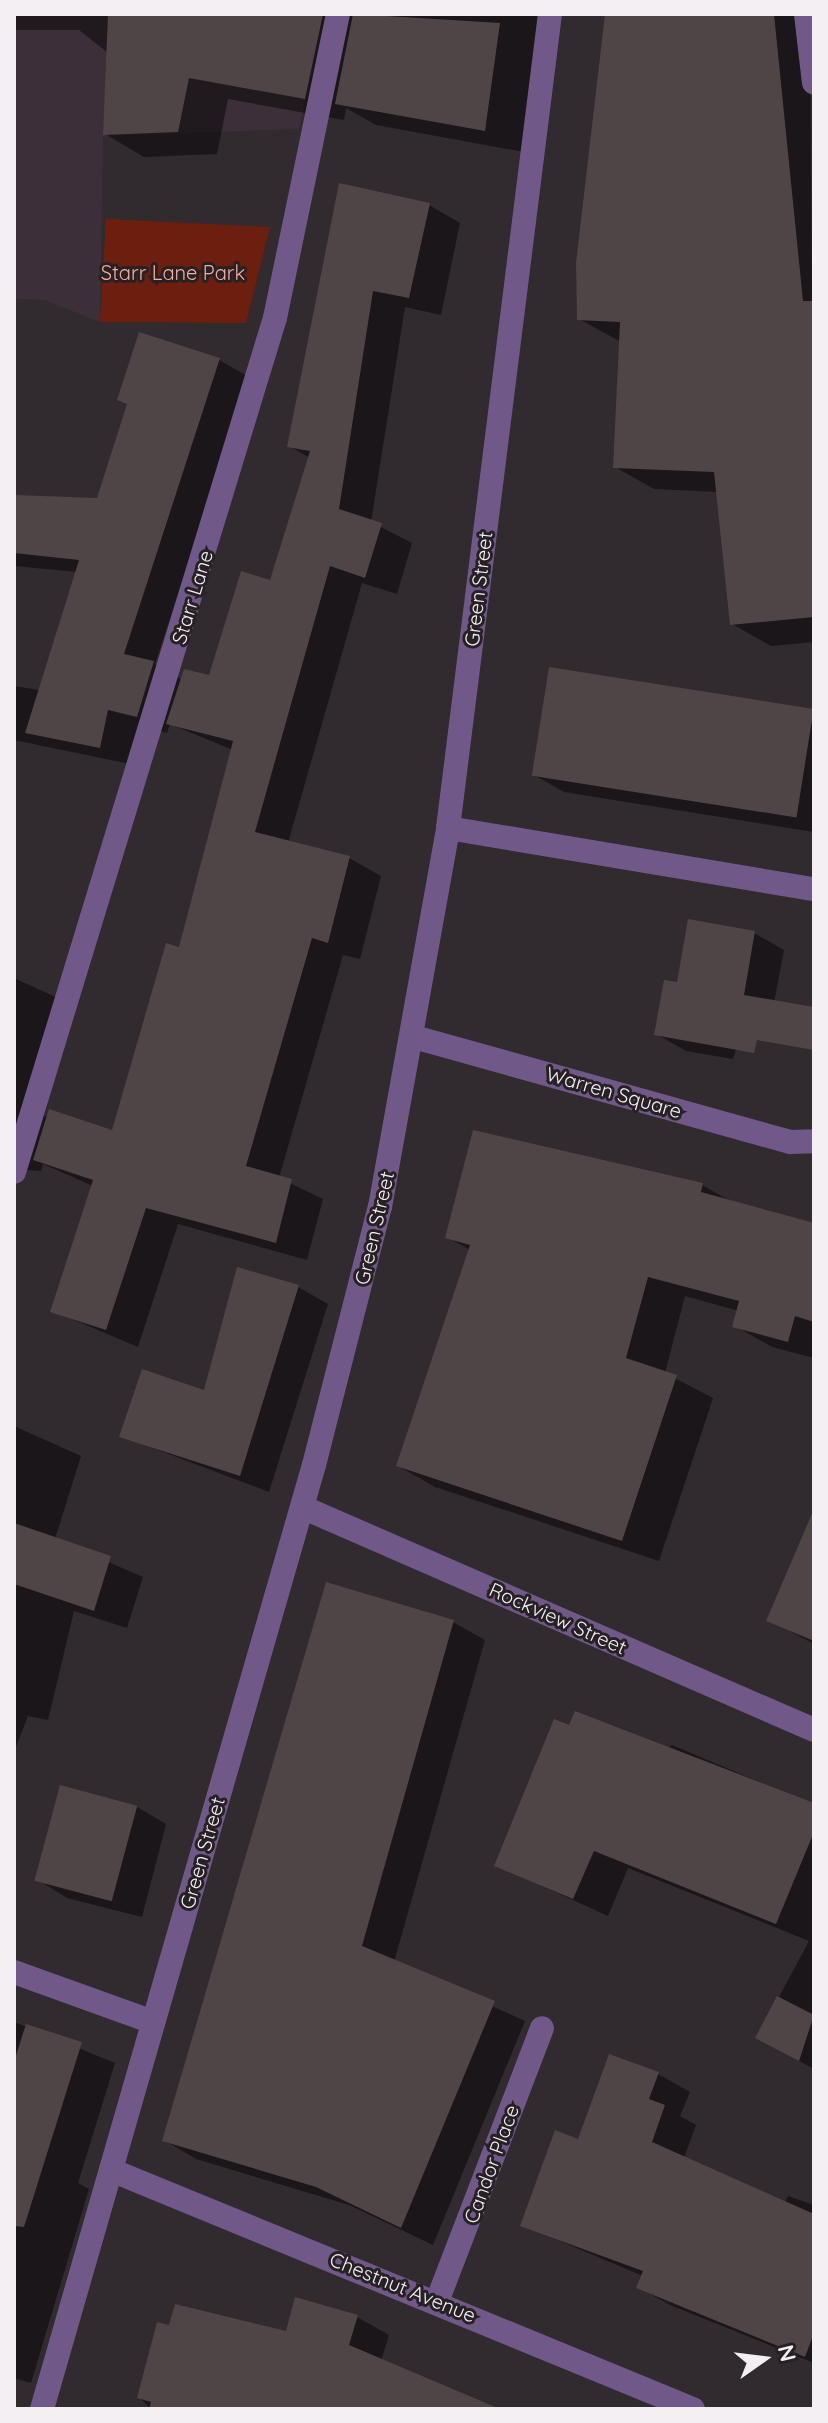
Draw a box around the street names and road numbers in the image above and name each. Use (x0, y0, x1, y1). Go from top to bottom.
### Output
street label: Green Street (459, 530, 497, 648)
street label: Starr Lane (166, 547, 218, 647)
street label: Warren Square (543, 1061, 685, 1123)
street label: Green Street (349, 1169, 399, 1287)
street label: Rockview Street (486, 1577, 630, 1659)
street label: Green Street (175, 1794, 229, 1912)
street label: Candor Place (458, 2101, 524, 2227)
street label: Chestnut Avenue (326, 2247, 480, 2327)

